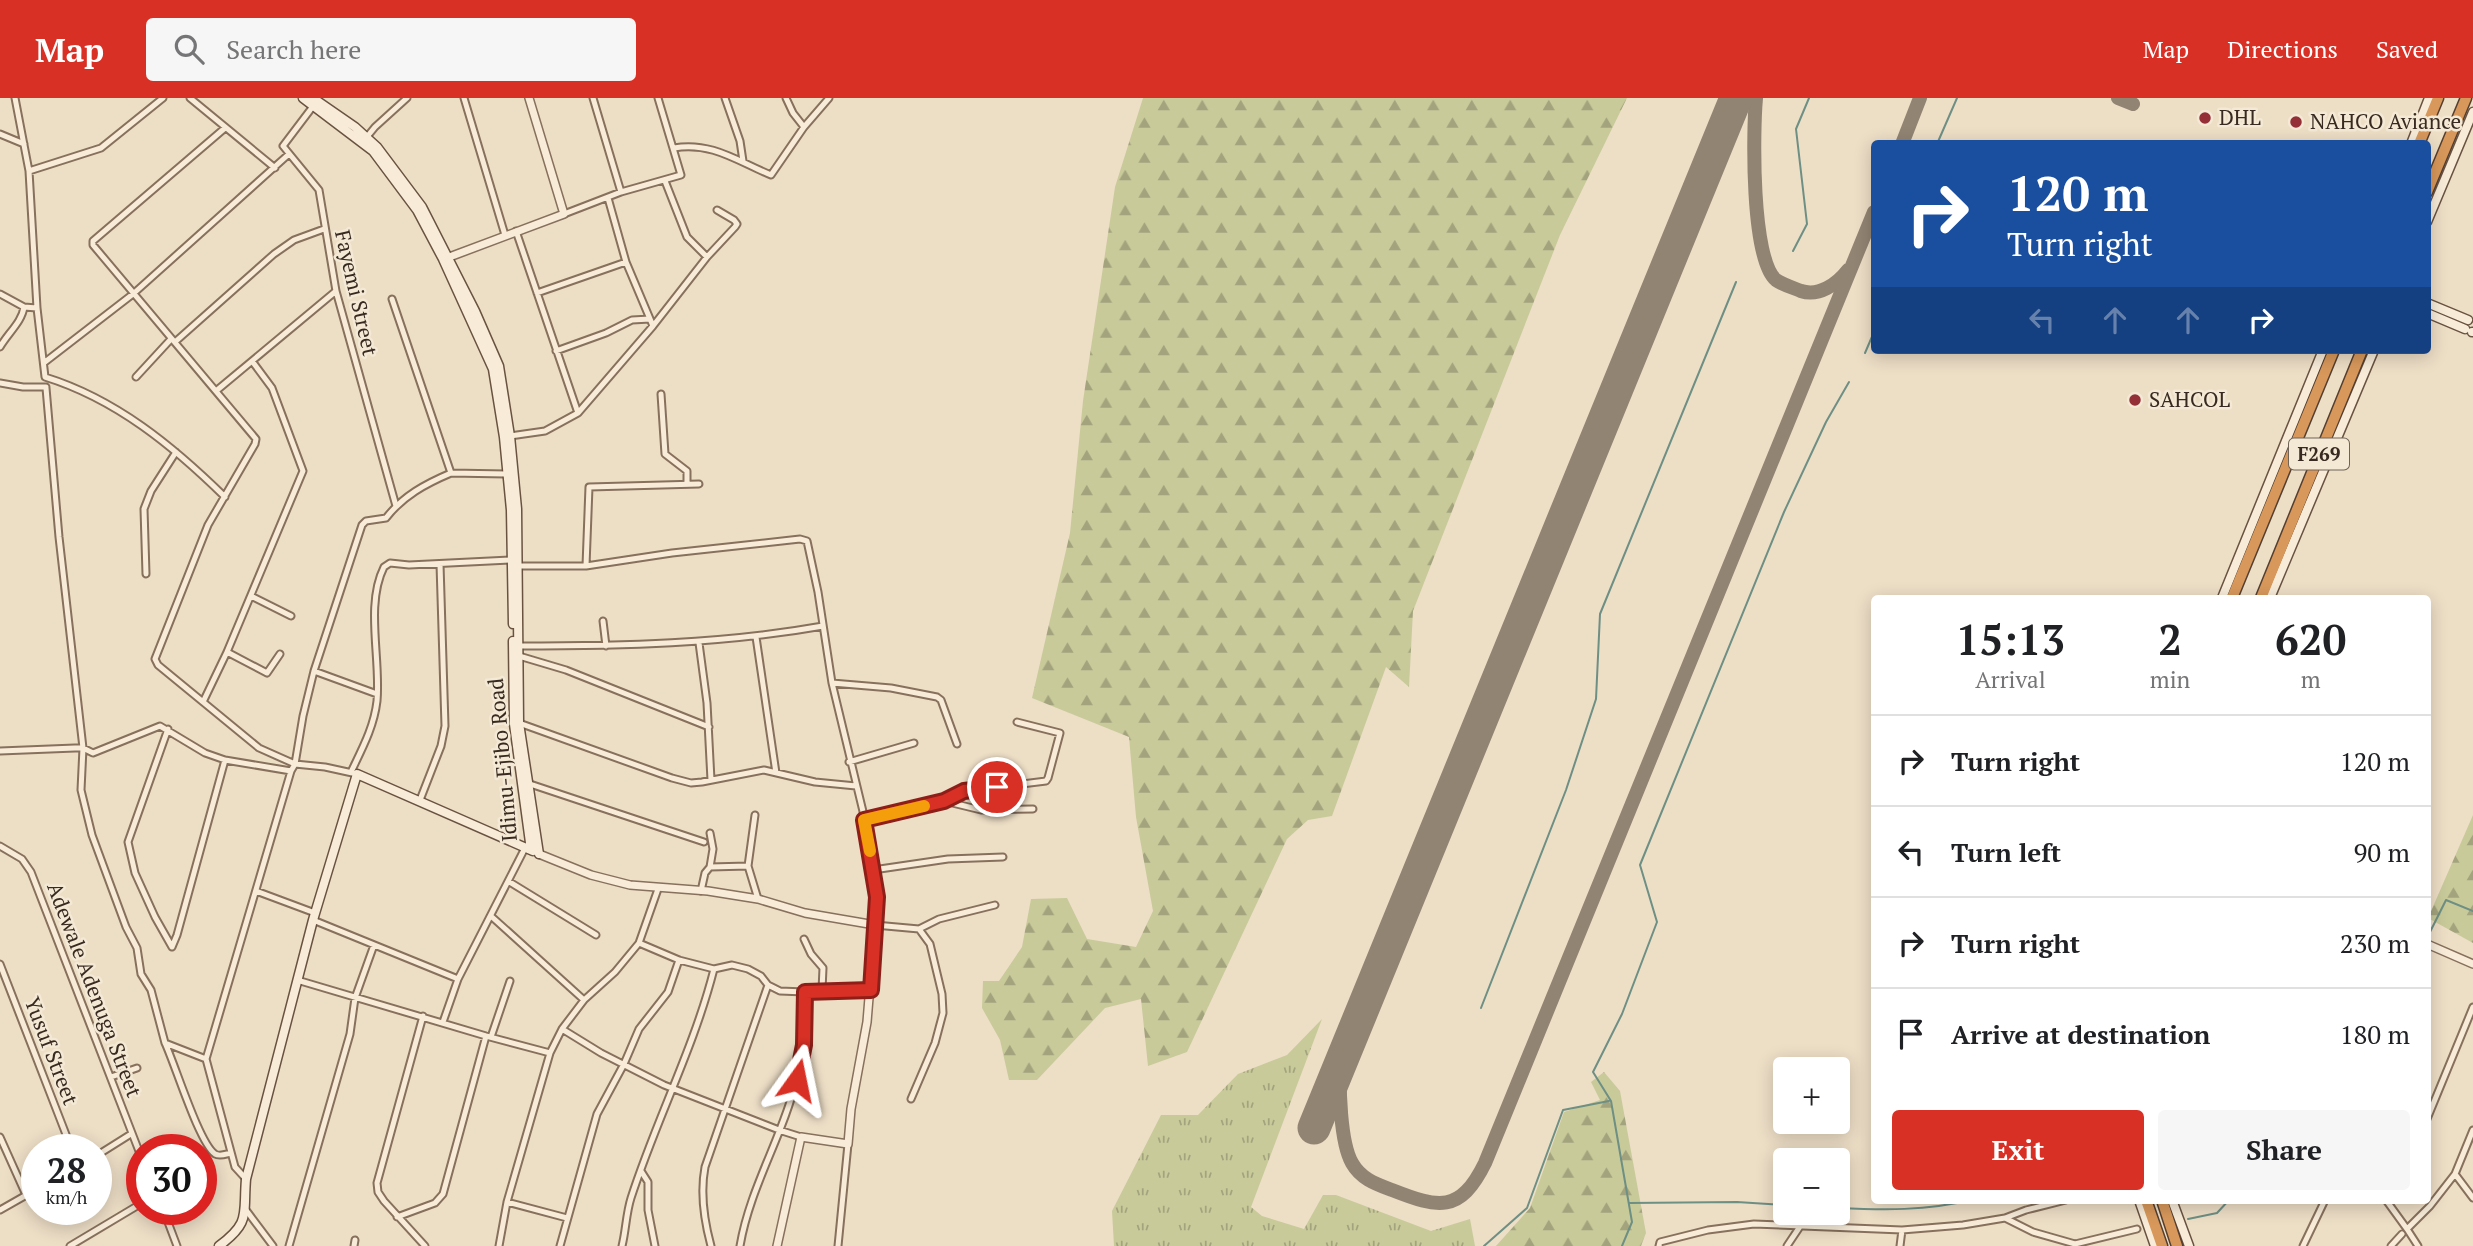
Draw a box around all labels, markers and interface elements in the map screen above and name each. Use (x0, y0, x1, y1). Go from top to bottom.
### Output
search box (146, 18, 636, 81)
text: Map (35, 28, 104, 71)
icon: search (170, 30, 208, 68)
text: Search here (226, 32, 361, 66)
text: Map (2143, 33, 2189, 65)
text: Directions (2227, 33, 2338, 65)
text: Saved (2376, 33, 2438, 65)
place label: DHL (2219, 103, 2261, 131)
place label: NAHCO Aviance (2310, 107, 2461, 135)
marker: DHL (2197, 110, 2213, 126)
marker: NAHCO Aviance (2288, 114, 2304, 130)
text: 120 m (2007, 160, 2149, 225)
icon: right (1892, 168, 1983, 259)
text: Turn right (2007, 223, 2153, 265)
street label: Fayemi Street (329, 227, 385, 359)
icon: left (2023, 301, 2061, 339)
icon: ahead (2096, 301, 2134, 339)
icon: ahead (2169, 301, 2207, 339)
icon: right (2242, 301, 2280, 339)
place label: SAHCOL (2149, 385, 2230, 413)
marker: SAHCOL (2127, 392, 2143, 408)
road number: F269 (2289, 438, 2349, 470)
text: 15:13 (1956, 611, 2065, 667)
text: 2 (2158, 611, 2182, 667)
text: 620 (2275, 611, 2346, 667)
text: Arrival (1975, 664, 2046, 695)
text: min (2150, 664, 2190, 695)
text: m (2301, 664, 2321, 695)
street label: Idimu-Ejibo Road (481, 677, 523, 843)
icon: right (1892, 742, 1930, 780)
text: Turn right (1951, 744, 2080, 778)
text: 120 m (2340, 744, 2410, 778)
pin (967, 757, 1027, 817)
icon: arrive (978, 768, 1016, 806)
icon: left (1892, 833, 1930, 871)
text: Turn left (1951, 835, 2061, 869)
text: 90 m (2354, 835, 2410, 869)
street label: Adewale Adenuga Street (41, 878, 149, 1101)
icon: right (1892, 924, 1930, 962)
text: Turn right (1951, 926, 2080, 960)
text: 230 m (2340, 926, 2410, 960)
street label: Yusuf Street (19, 993, 85, 1109)
icon: arrive (1892, 1015, 1930, 1053)
text: Arrive at destination (1951, 1017, 2210, 1051)
text: 180 m (2340, 1017, 2410, 1051)
position arrow (760, 1043, 834, 1117)
map controls (1773, 1057, 1850, 1225)
button: + (1773, 1057, 1850, 1134)
button: Exit (1892, 1110, 2144, 1190)
button: Share (2158, 1110, 2410, 1190)
speed limit sign: 30 (126, 1134, 217, 1225)
text: 28 (47, 1147, 86, 1193)
button: − (1773, 1148, 1850, 1225)
text: km/h (46, 1185, 87, 1209)

